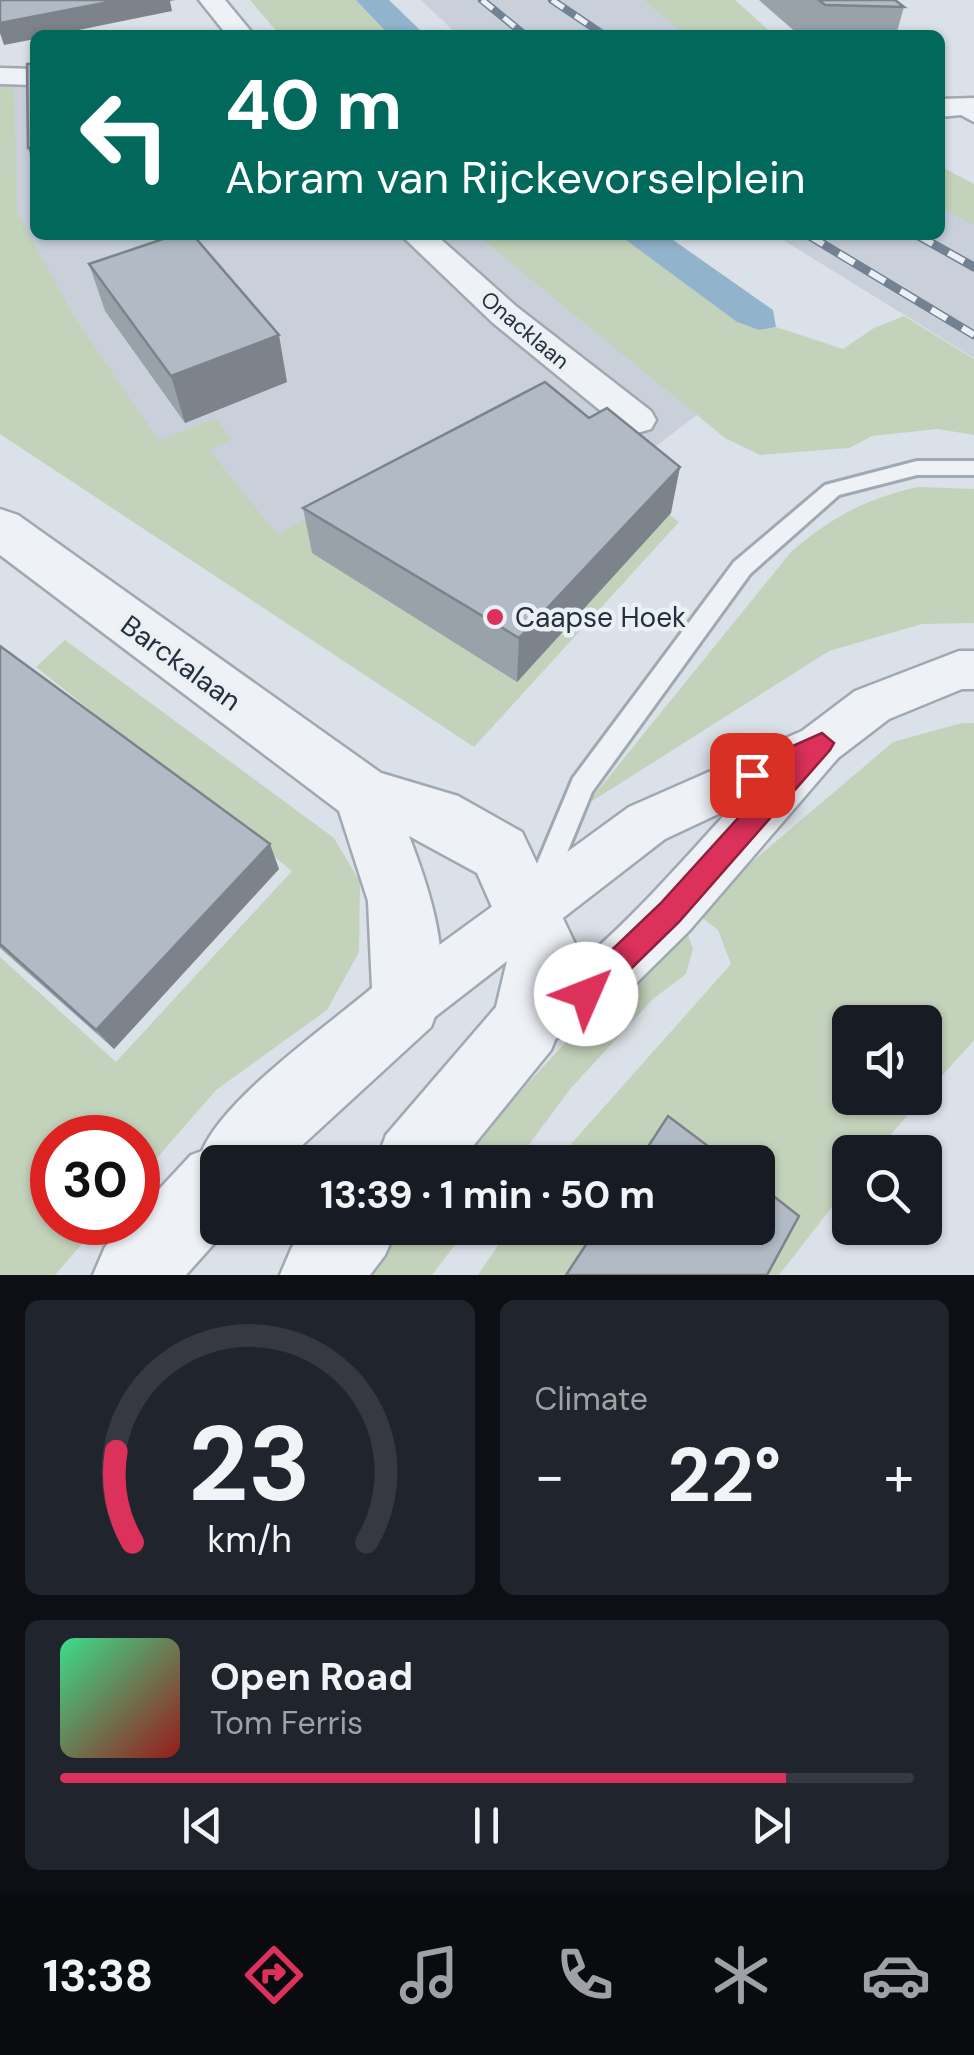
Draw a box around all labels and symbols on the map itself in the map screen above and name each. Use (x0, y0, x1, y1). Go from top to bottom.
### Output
street label: Onacklaan (475, 285, 575, 375)
place label: Caapse Hoek (515, 599, 686, 636)
marker: Caapse Hoek (484, 606, 506, 628)
street label: Barckalaan (114, 607, 248, 719)
pin (710, 733, 795, 818)
position arrow (534, 942, 638, 1046)
speed limit sign: 30 (30, 1115, 160, 1245)

